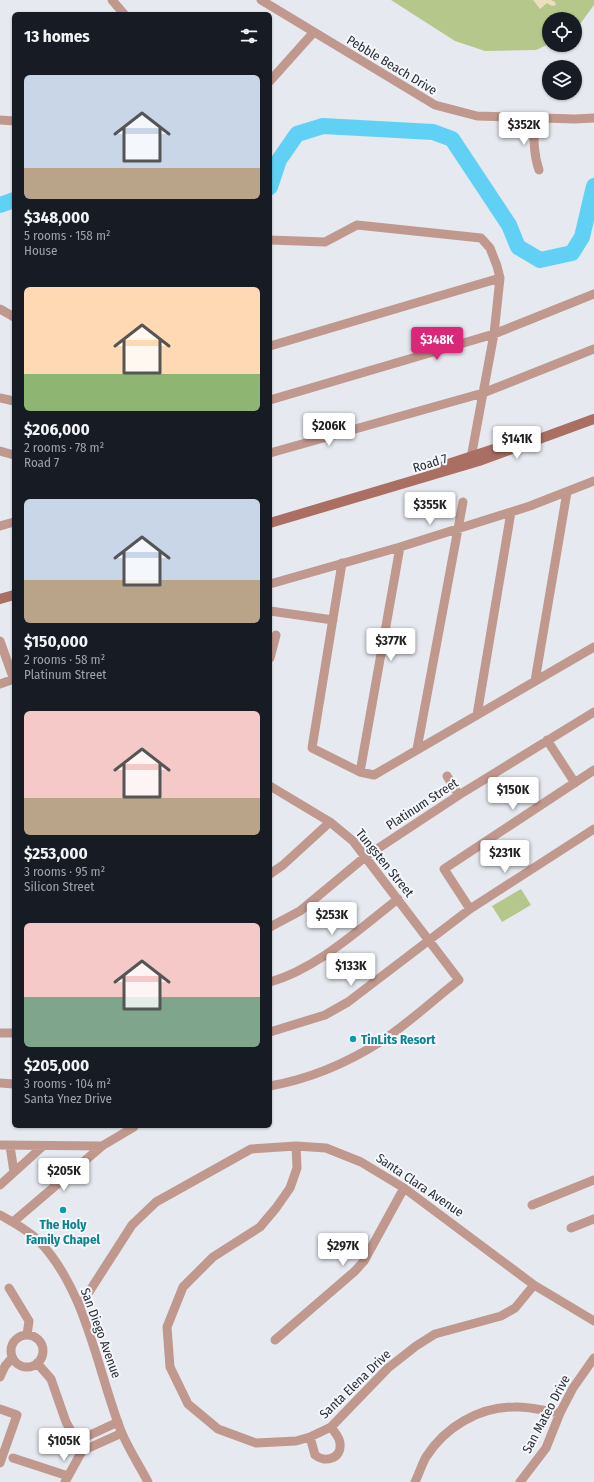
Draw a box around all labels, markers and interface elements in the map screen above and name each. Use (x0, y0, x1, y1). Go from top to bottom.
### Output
map controls (542, 12, 582, 100)
button: locate (542, 12, 582, 52)
icon: filters (238, 25, 260, 47)
text: 13 homes (24, 26, 90, 47)
street label: Pebble Beach Drive (344, 32, 440, 98)
button: layers (542, 60, 582, 100)
icon: home (106, 101, 178, 173)
pin: $352K (496, 112, 552, 146)
text: $352K (508, 117, 540, 132)
text: $348,000 (24, 207, 90, 228)
text: 5 rooms · 158 m² (24, 228, 111, 243)
text: House (24, 243, 58, 258)
icon: home (106, 313, 178, 385)
pin: $348K (409, 327, 465, 361)
text: $348K (420, 332, 454, 347)
pin: $206K (301, 413, 357, 447)
text: $206K (312, 418, 346, 433)
text: $206,000 (24, 419, 90, 440)
pin: $141K (489, 426, 545, 460)
text: $141K (502, 431, 532, 446)
text: 2 rooms · 78 m² (24, 440, 104, 455)
street label: Road 7 (411, 451, 449, 475)
text: Road 7 (24, 455, 59, 470)
pin: $355K (402, 492, 458, 526)
text: $355K (414, 497, 446, 512)
icon: home (106, 525, 178, 597)
pin: $377K (363, 628, 419, 662)
text: $150,000 (24, 631, 88, 652)
text: $377K (375, 633, 407, 648)
text: 2 rooms · 58 m² (24, 652, 105, 667)
text: Platinum Street (24, 667, 107, 682)
icon: home (106, 737, 178, 809)
street label: Platinum Street (383, 775, 461, 833)
pin: $150K (485, 777, 541, 811)
text: $150K (497, 782, 529, 797)
street label: Tungsten Street (353, 826, 417, 901)
pin: $231K (477, 840, 533, 874)
text: $253,000 (24, 843, 88, 864)
text: $231K (489, 845, 521, 860)
text: 3 rooms · 95 m² (24, 864, 105, 879)
text: Silicon Street (24, 879, 94, 894)
pin: $253K (304, 902, 360, 936)
text: $253K (316, 907, 348, 922)
icon: home (106, 949, 178, 1021)
pin: $133K (323, 953, 379, 987)
text: $133K (335, 958, 367, 973)
place label: TinLits Resort (361, 1032, 436, 1047)
marker: TinLits Resort (348, 1034, 358, 1044)
text: $205,000 (24, 1055, 89, 1076)
text: 3 rooms · 104 m² (24, 1076, 111, 1091)
text: Santa Ynez Drive (24, 1091, 112, 1106)
street label: Santa Clara Avenue (373, 1150, 467, 1220)
pin: $205K (36, 1158, 92, 1192)
text: $205K (47, 1163, 81, 1178)
marker: The Holy Family Chapel (58, 1205, 68, 1215)
place label: The Holy Family Chapel (26, 1217, 101, 1247)
pin: $297K (315, 1233, 371, 1267)
text: $297K (327, 1238, 359, 1253)
street label: San Diego Avenue (78, 1286, 124, 1380)
street label: Santa Elena Drive (316, 1346, 394, 1422)
street label: San Mateo Drive (519, 1372, 573, 1456)
pin: $105K (36, 1428, 92, 1462)
text: $105K (48, 1433, 80, 1448)

